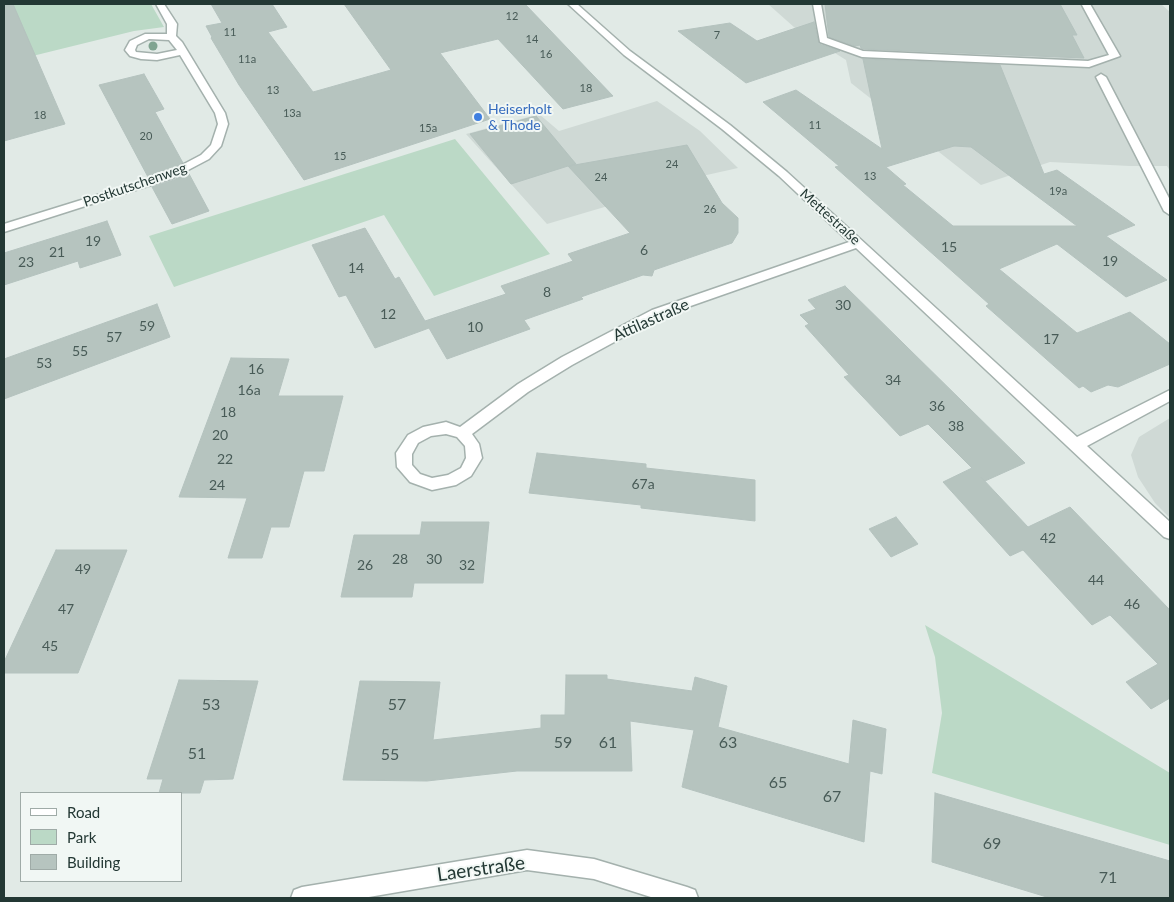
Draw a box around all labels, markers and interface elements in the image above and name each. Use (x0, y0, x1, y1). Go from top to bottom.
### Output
house number: 12 (506, 9, 518, 23)
house number: 11 (224, 25, 236, 39)
house number: 7 (714, 28, 720, 42)
house number: 14 (526, 32, 538, 46)
house number: 16 (540, 47, 552, 61)
house number: 11a (238, 52, 256, 66)
house number: 18 (580, 81, 592, 95)
house number: 13 (267, 83, 279, 97)
place label: Heiserholt & Thode (488, 101, 552, 134)
house number: 13a (283, 106, 301, 120)
house number: 18 (34, 108, 46, 122)
marker: Heiserholt & Thode (472, 111, 484, 123)
house number: 11 (809, 118, 821, 132)
house number: 15a (419, 121, 437, 135)
house number: 20 (140, 129, 152, 143)
house number: 15 (334, 149, 346, 163)
house number: 24 (666, 157, 678, 171)
street label: Postkutschenweg (81, 159, 189, 211)
house number: 13 (864, 169, 876, 183)
house number: 24 (595, 170, 607, 184)
house number: 19a (1049, 184, 1067, 198)
street label: Mettestraße (796, 185, 864, 249)
house number: 26 (704, 202, 716, 216)
house number: 19 (85, 233, 101, 249)
house number: 15 (941, 239, 957, 255)
house number: 6 (640, 242, 648, 258)
house number: 21 (49, 244, 65, 260)
house number: 19 (1102, 253, 1118, 269)
house number: 23 (18, 254, 34, 270)
house number: 14 (348, 260, 364, 276)
house number: 8 (543, 284, 551, 300)
street label: Attilastraße (610, 295, 692, 345)
house number: 30 (835, 297, 851, 313)
house number: 12 (380, 306, 396, 322)
house number: 59 (139, 318, 155, 334)
house number: 10 (467, 319, 483, 335)
house number: 57 (106, 329, 122, 345)
house number: 17 (1043, 331, 1059, 347)
house number: 55 (72, 343, 88, 359)
house number: 53 (36, 355, 52, 371)
house number: 16 (248, 361, 264, 377)
house number: 34 (885, 372, 901, 388)
house number: 16a (237, 382, 261, 398)
house number: 36 (929, 398, 945, 414)
house number: 18 (220, 404, 236, 420)
house number: 38 (948, 418, 964, 434)
house number: 20 (212, 427, 228, 443)
house number: 22 (217, 451, 233, 467)
house number: 67a (631, 476, 655, 492)
house number: 24 (209, 477, 225, 493)
house number: 42 (1040, 530, 1056, 546)
house number: 28 (392, 551, 408, 567)
house number: 30 (426, 551, 442, 567)
house number: 26 (357, 557, 373, 573)
house number: 32 (459, 557, 475, 573)
house number: 49 (75, 561, 91, 577)
house number: 44 (1088, 572, 1104, 588)
house number: 46 (1124, 596, 1140, 612)
house number: 47 (58, 601, 74, 617)
house number: 45 (42, 638, 58, 654)
house number: 53 (202, 695, 220, 715)
house number: 57 (388, 695, 406, 715)
house number: 59 (554, 733, 572, 753)
house number: 61 (599, 733, 617, 753)
house number: 63 (719, 733, 737, 753)
house number: 51 (188, 744, 206, 764)
house number: 55 (381, 745, 399, 765)
house number: 65 (769, 773, 787, 793)
house number: 67 (823, 787, 841, 807)
legend (20, 792, 182, 882)
text: Road (67, 803, 100, 821)
text: Park (67, 828, 96, 846)
house number: 69 (983, 834, 1001, 854)
street label: Laerstraße (436, 852, 526, 886)
text: Building (67, 853, 120, 871)
house number: 71 (1099, 868, 1117, 888)

